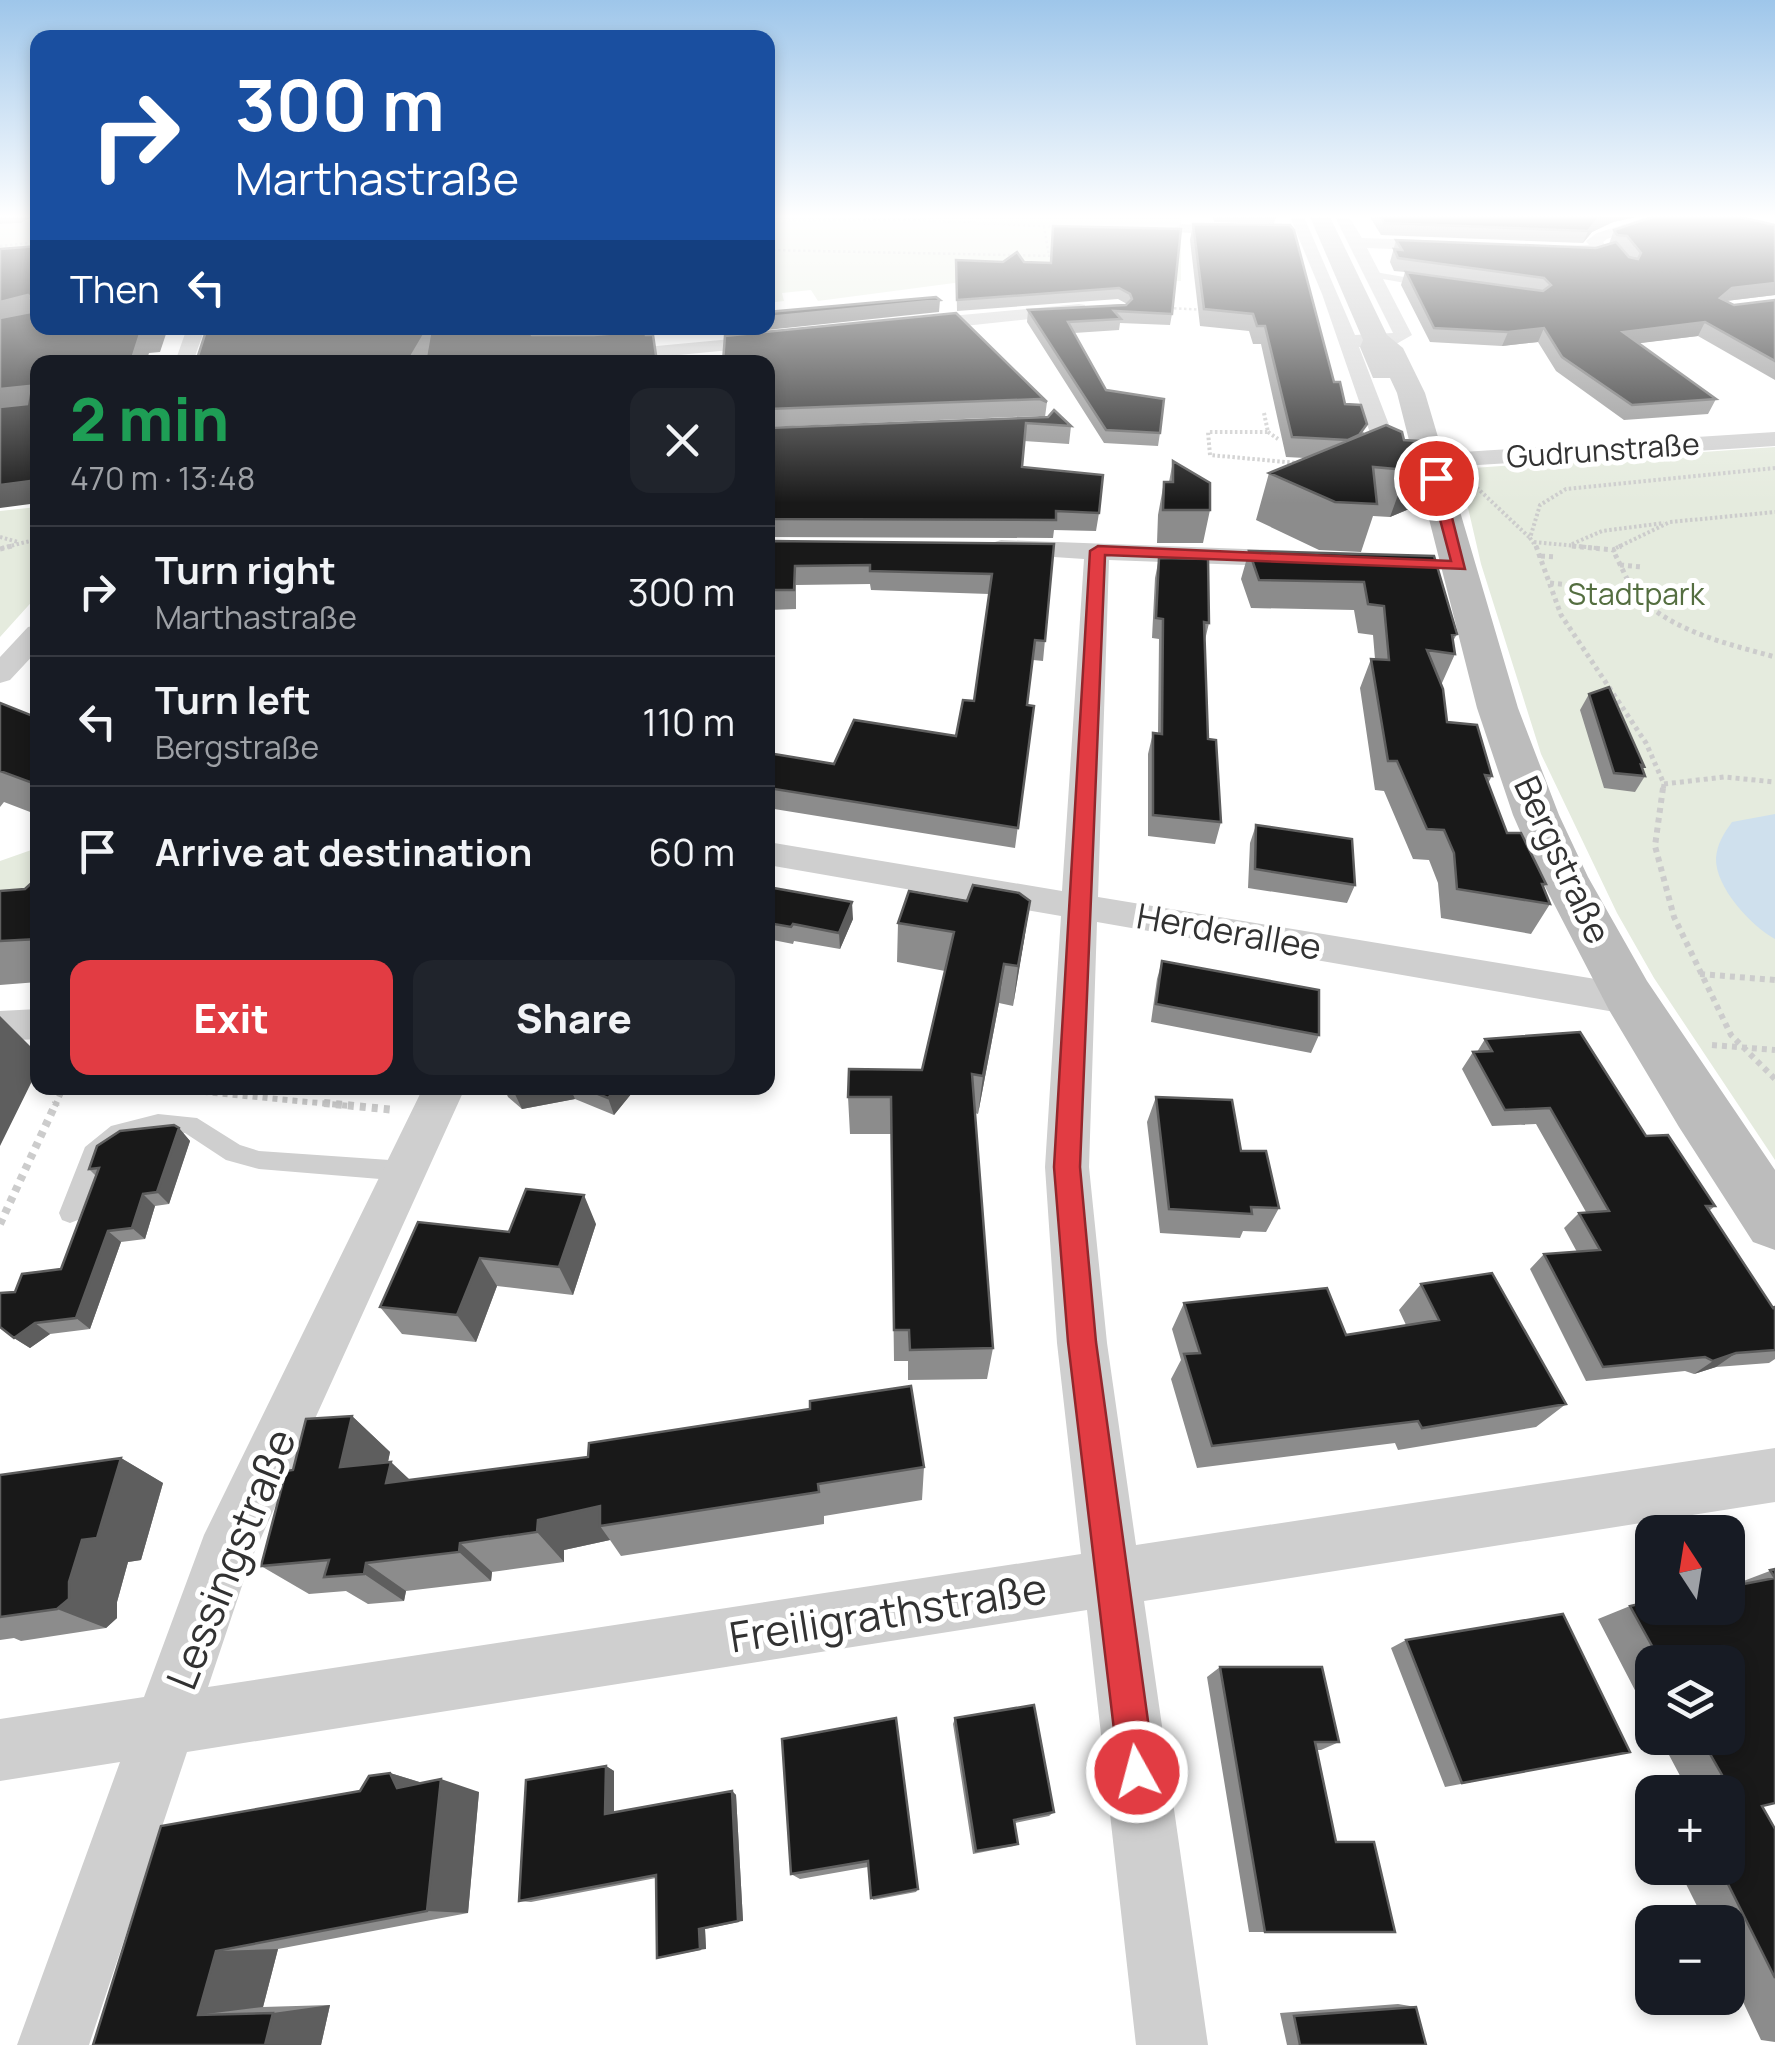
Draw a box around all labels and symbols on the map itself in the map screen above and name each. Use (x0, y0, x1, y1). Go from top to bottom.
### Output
street label: Gudrunstraße (1505, 422, 1701, 477)
pin (1394, 436, 1479, 521)
park label: Stadtpark (1567, 573, 1706, 614)
street label: Bergstraße (1503, 768, 1623, 951)
street label: Herderallee (1133, 891, 1325, 971)
street label: Lessingstraße (152, 1420, 309, 1697)
north arrow (1635, 1515, 1745, 1625)
street label: Freiligrathstraße (725, 1558, 1051, 1666)
position arrow (1085, 1720, 1189, 1824)

